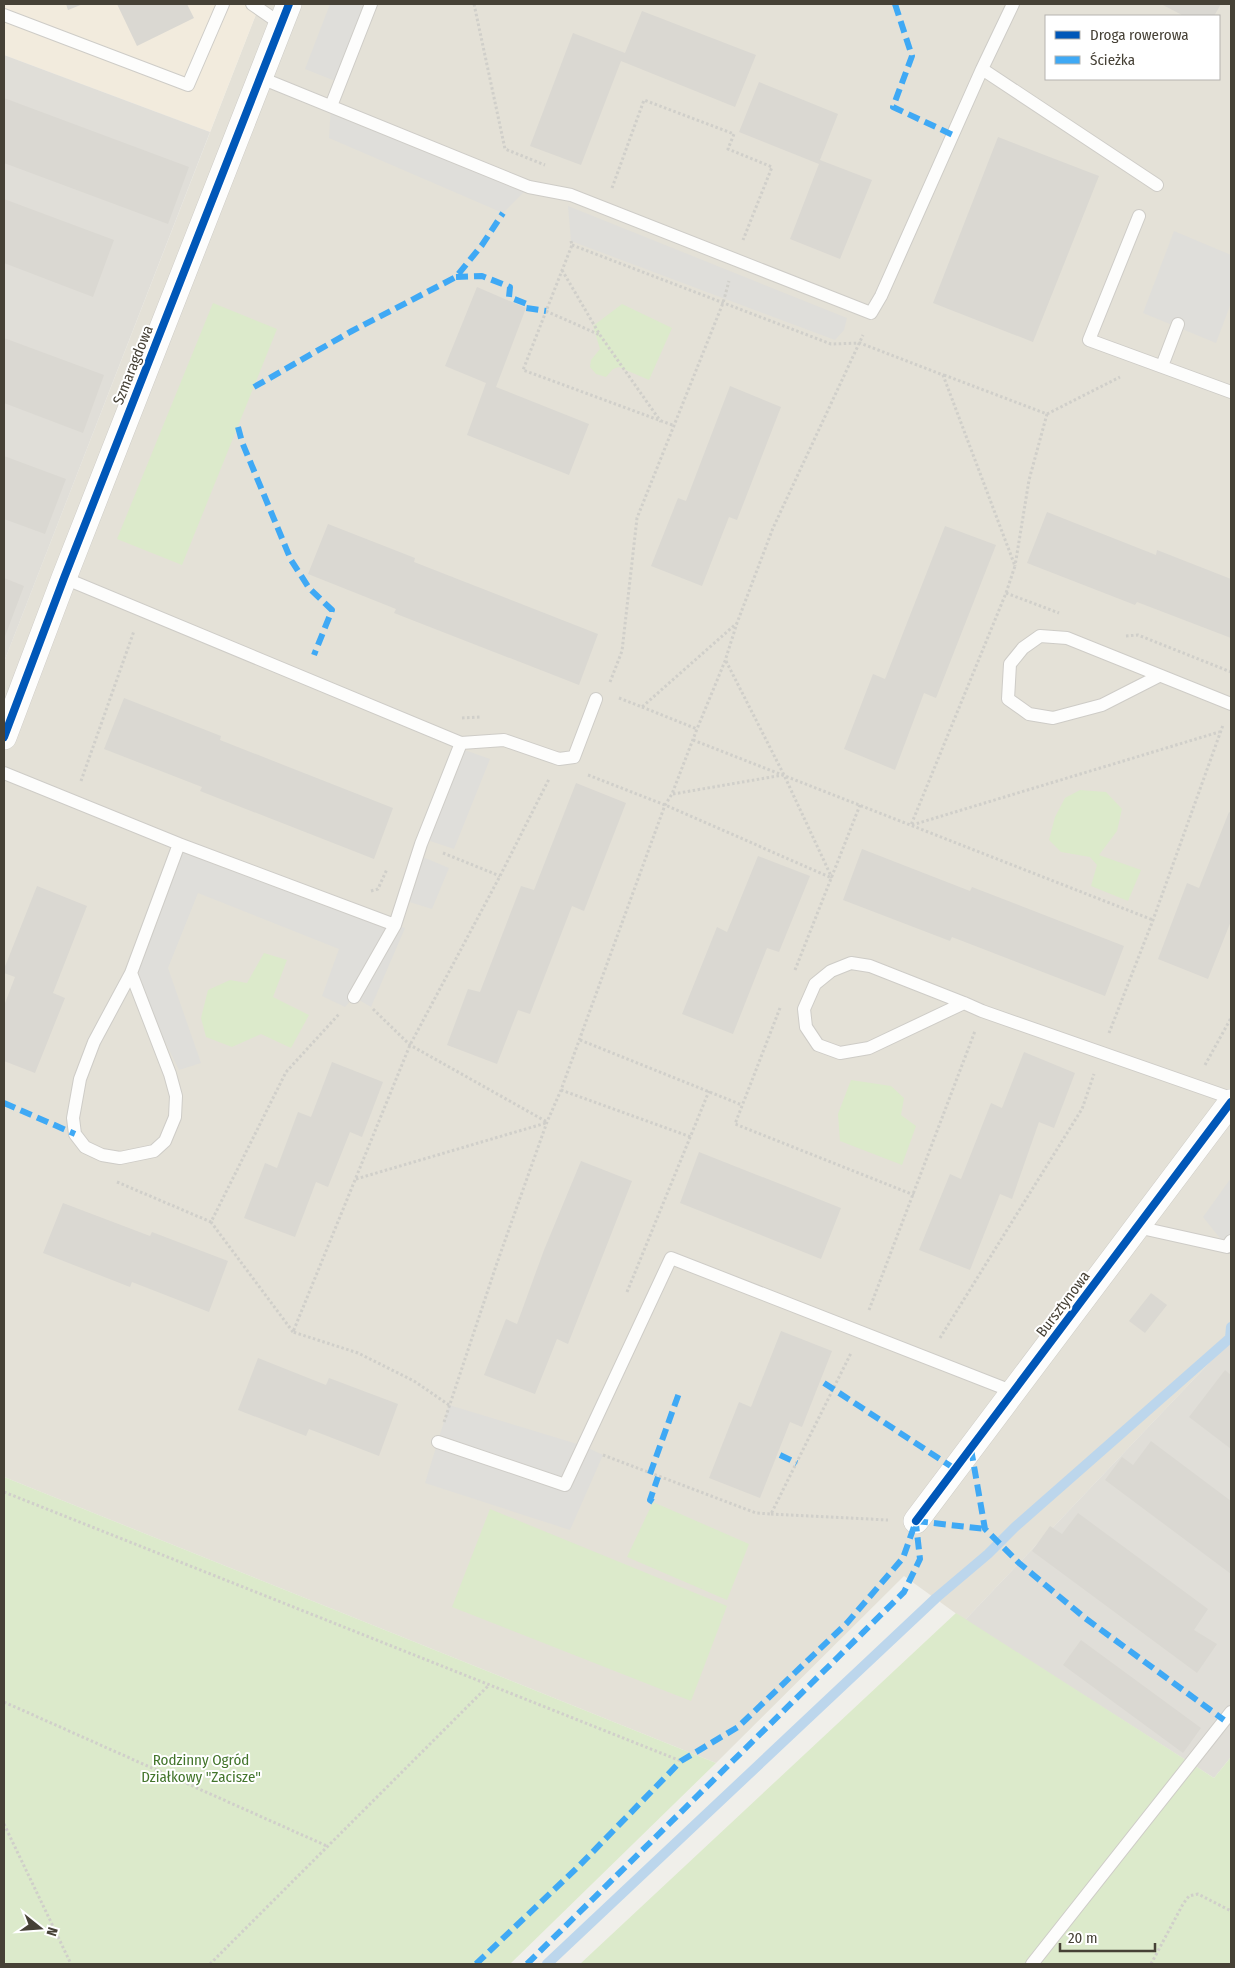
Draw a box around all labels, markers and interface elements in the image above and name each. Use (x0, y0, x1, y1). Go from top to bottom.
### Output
legend (1045, 15, 1220, 80)
text: Droga rowerowa (1090, 26, 1189, 44)
text: Ścieżka (1090, 51, 1135, 69)
street label: Szmaragdowa (109, 323, 157, 407)
street label: Bursztynowa (1032, 1268, 1094, 1340)
park label: Rodzinny Ogród Działkowy "Zacisze" (141, 1751, 261, 1786)
north arrow (15, 1903, 65, 1953)
scale bar (1060, 1920, 1155, 1952)
text: N (43, 1925, 61, 1938)
text: 20 m (1068, 1929, 1098, 1947)

